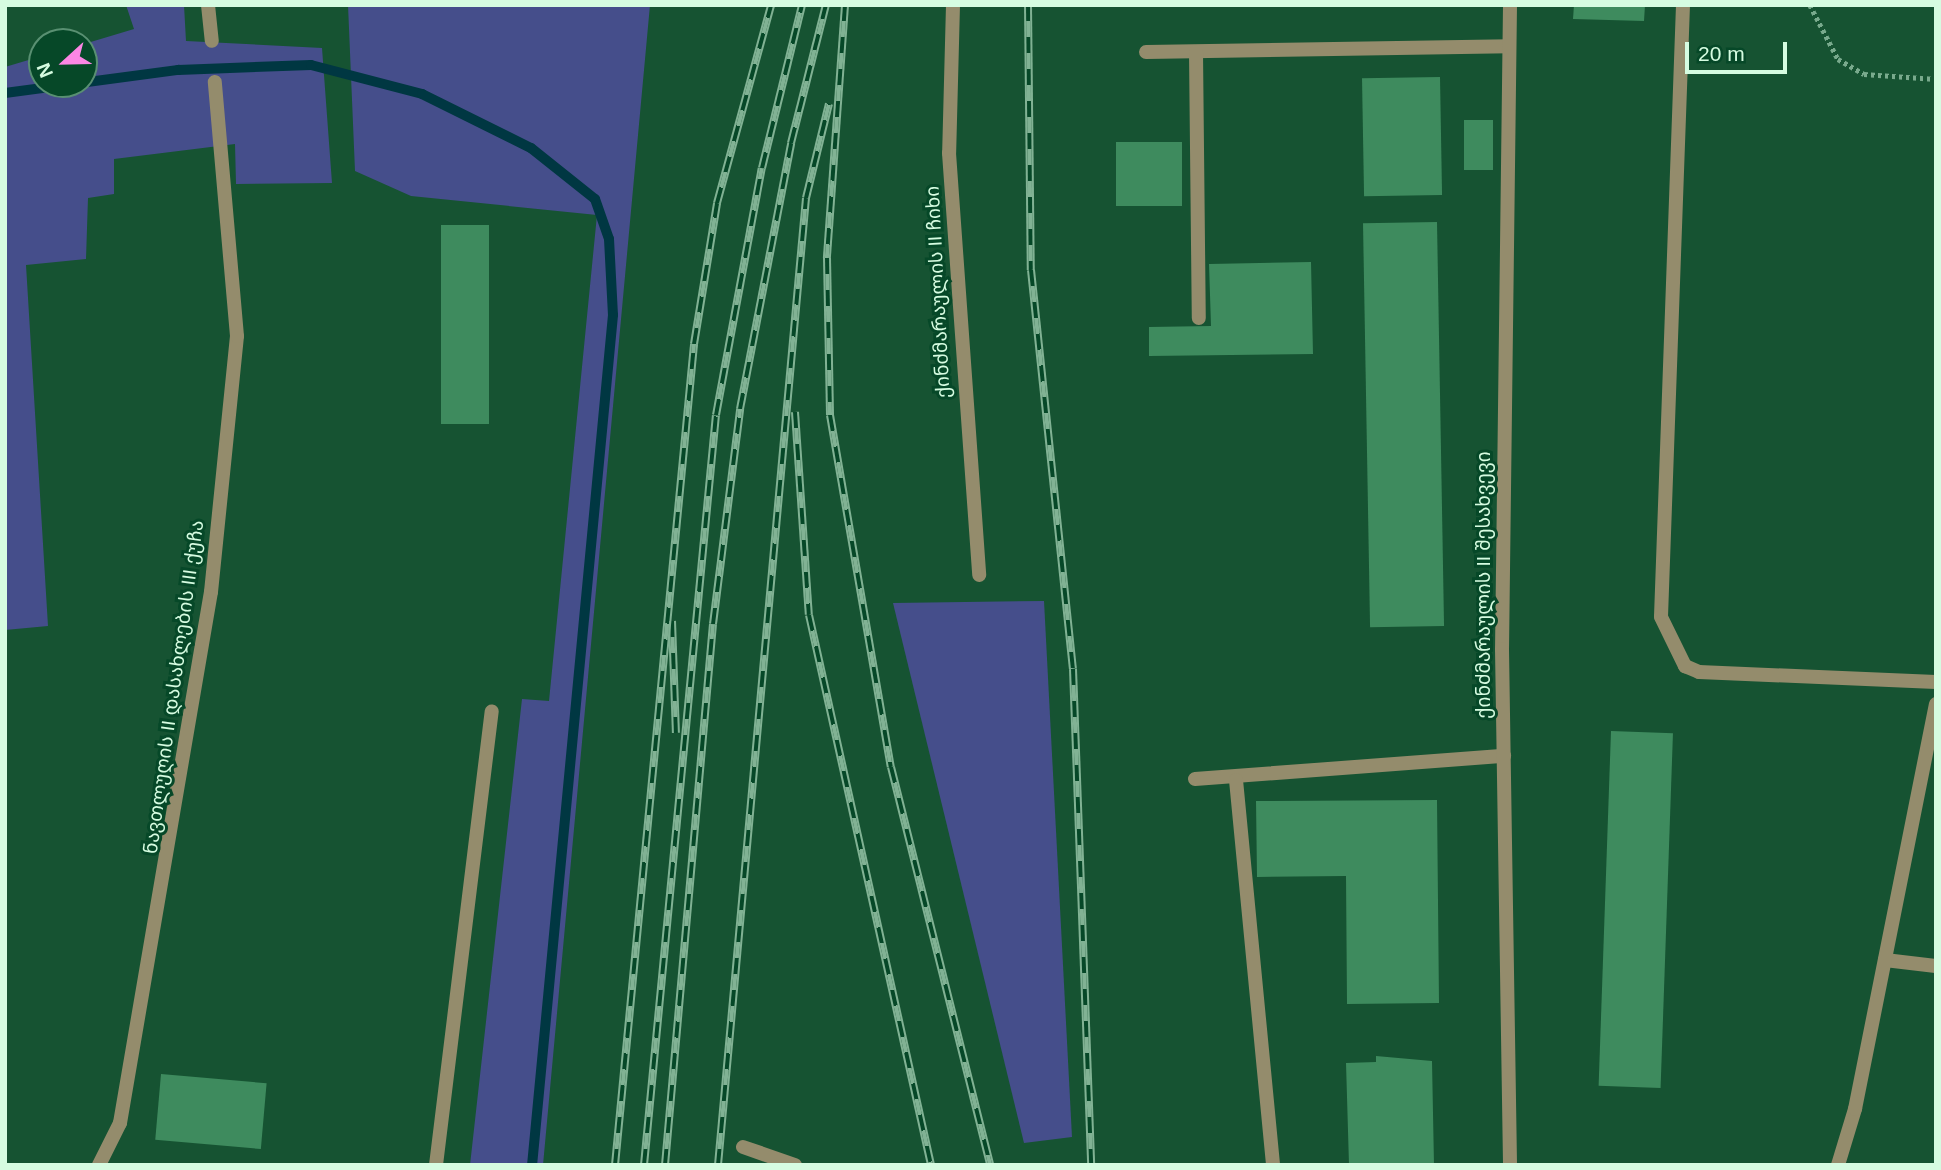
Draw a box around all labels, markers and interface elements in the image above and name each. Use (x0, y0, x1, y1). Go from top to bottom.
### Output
north arrow (28, 28, 98, 98)
scale bar (1689, 28, 1790, 72)
text: 20 m (1698, 42, 1745, 65)
text: N (33, 60, 57, 81)
street label: ქინძმარაულის II ჩიხი (921, 185, 955, 399)
street label: ქინძმარაულის II შესახვევი (1473, 451, 1495, 719)
street label: ნავთლუღის II დასახლების III ქუჩა (139, 519, 209, 855)

